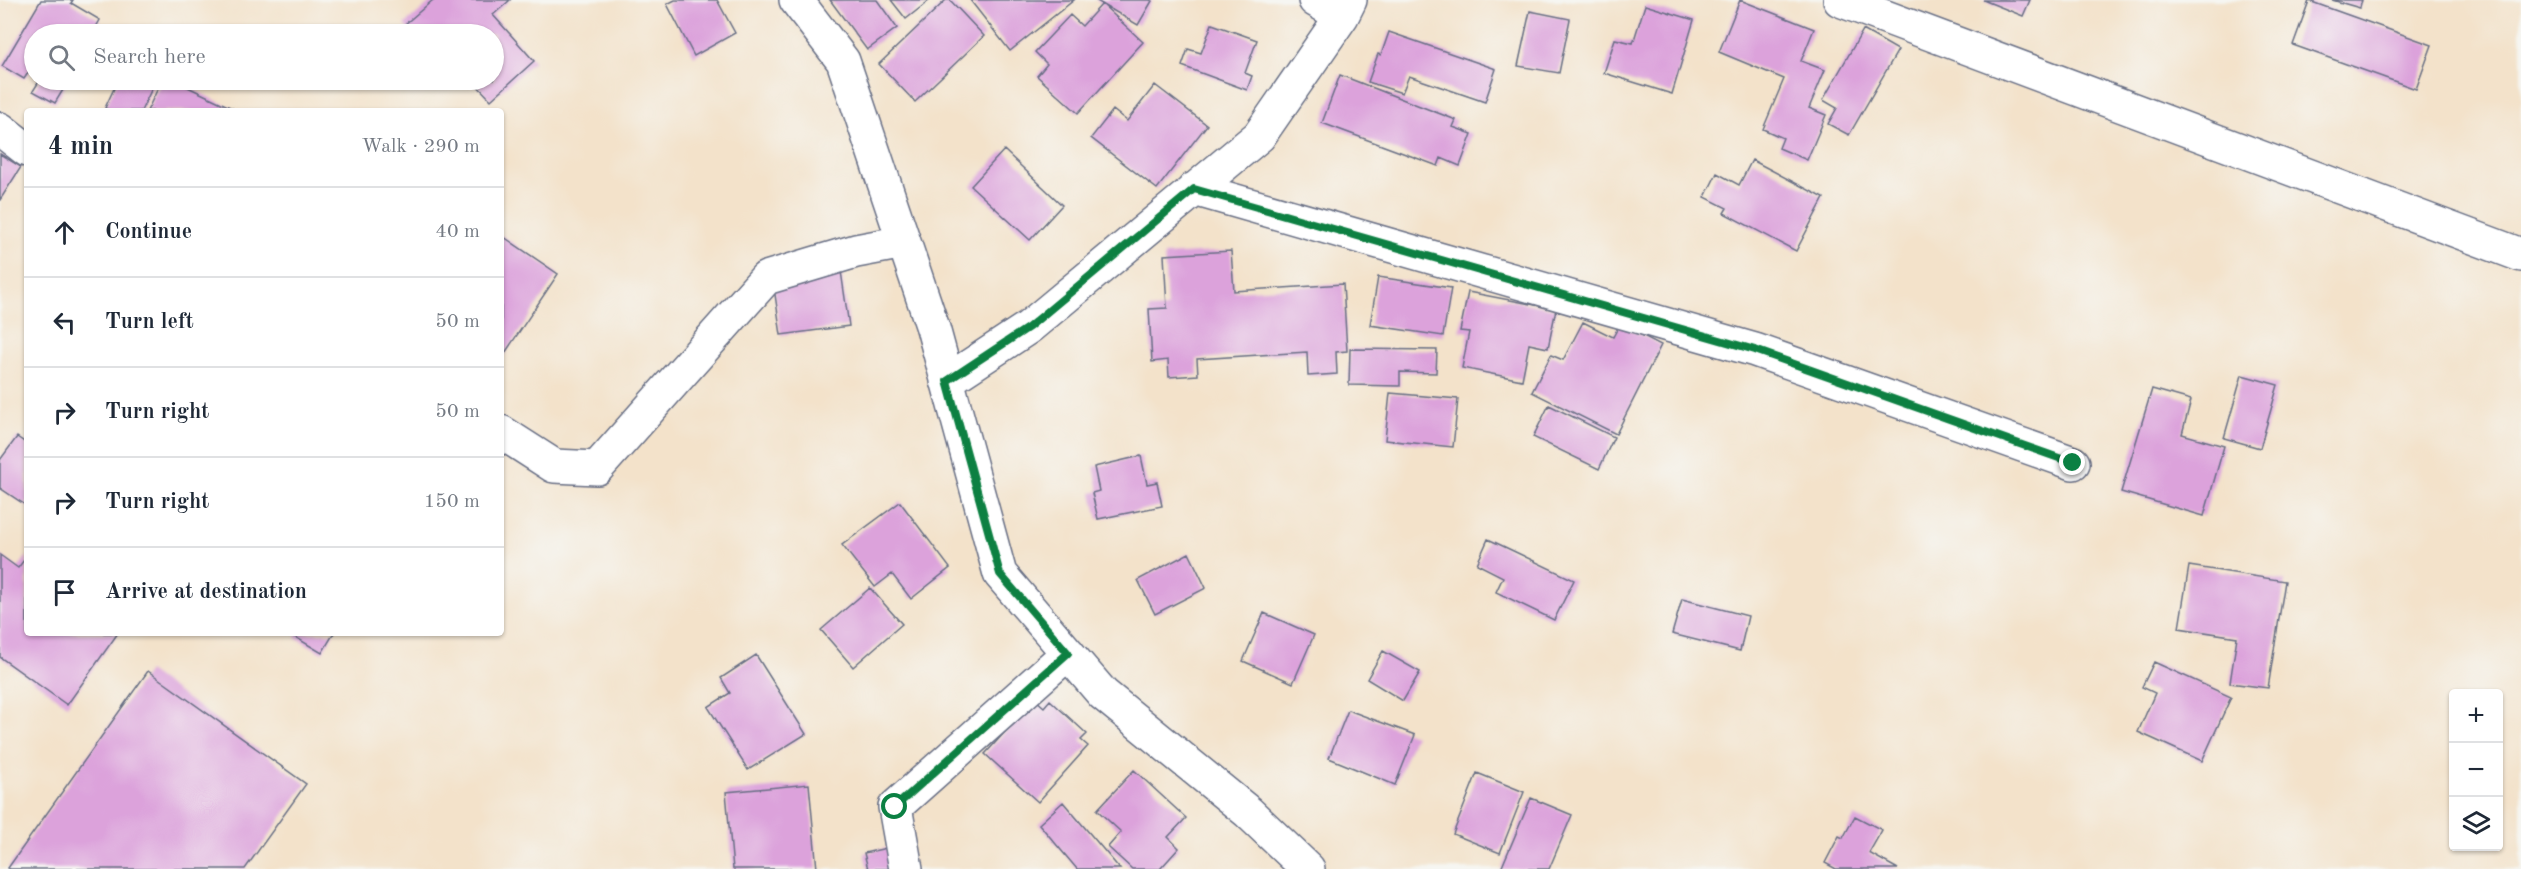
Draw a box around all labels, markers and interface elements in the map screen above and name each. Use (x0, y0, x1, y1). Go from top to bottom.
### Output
search box (24, 24, 504, 90)
icon: search (45, 41, 78, 74)
text: Search here (93, 46, 206, 68)
text: 4 min (48, 134, 113, 160)
text: Walk · 290 m (361, 137, 480, 157)
icon: ahead (48, 216, 81, 249)
text: Continue (105, 221, 192, 243)
text: 40 m (435, 222, 480, 242)
icon: left (48, 306, 81, 339)
text: Turn left (105, 311, 194, 333)
text: 50 m (435, 312, 480, 332)
icon: right (48, 396, 81, 429)
text: Turn right (105, 401, 209, 423)
text: 50 m (435, 402, 480, 422)
route end (2059, 449, 2085, 475)
icon: right (48, 486, 81, 519)
text: Turn right (105, 491, 209, 513)
text: 150 m (424, 492, 480, 512)
icon: arrive (48, 576, 81, 609)
text: Arrive at destination (105, 581, 307, 603)
map controls (2449, 689, 2503, 851)
button: + (2449, 689, 2503, 743)
button: − (2449, 743, 2503, 797)
route start (881, 793, 907, 819)
button: layers (2449, 797, 2503, 851)

